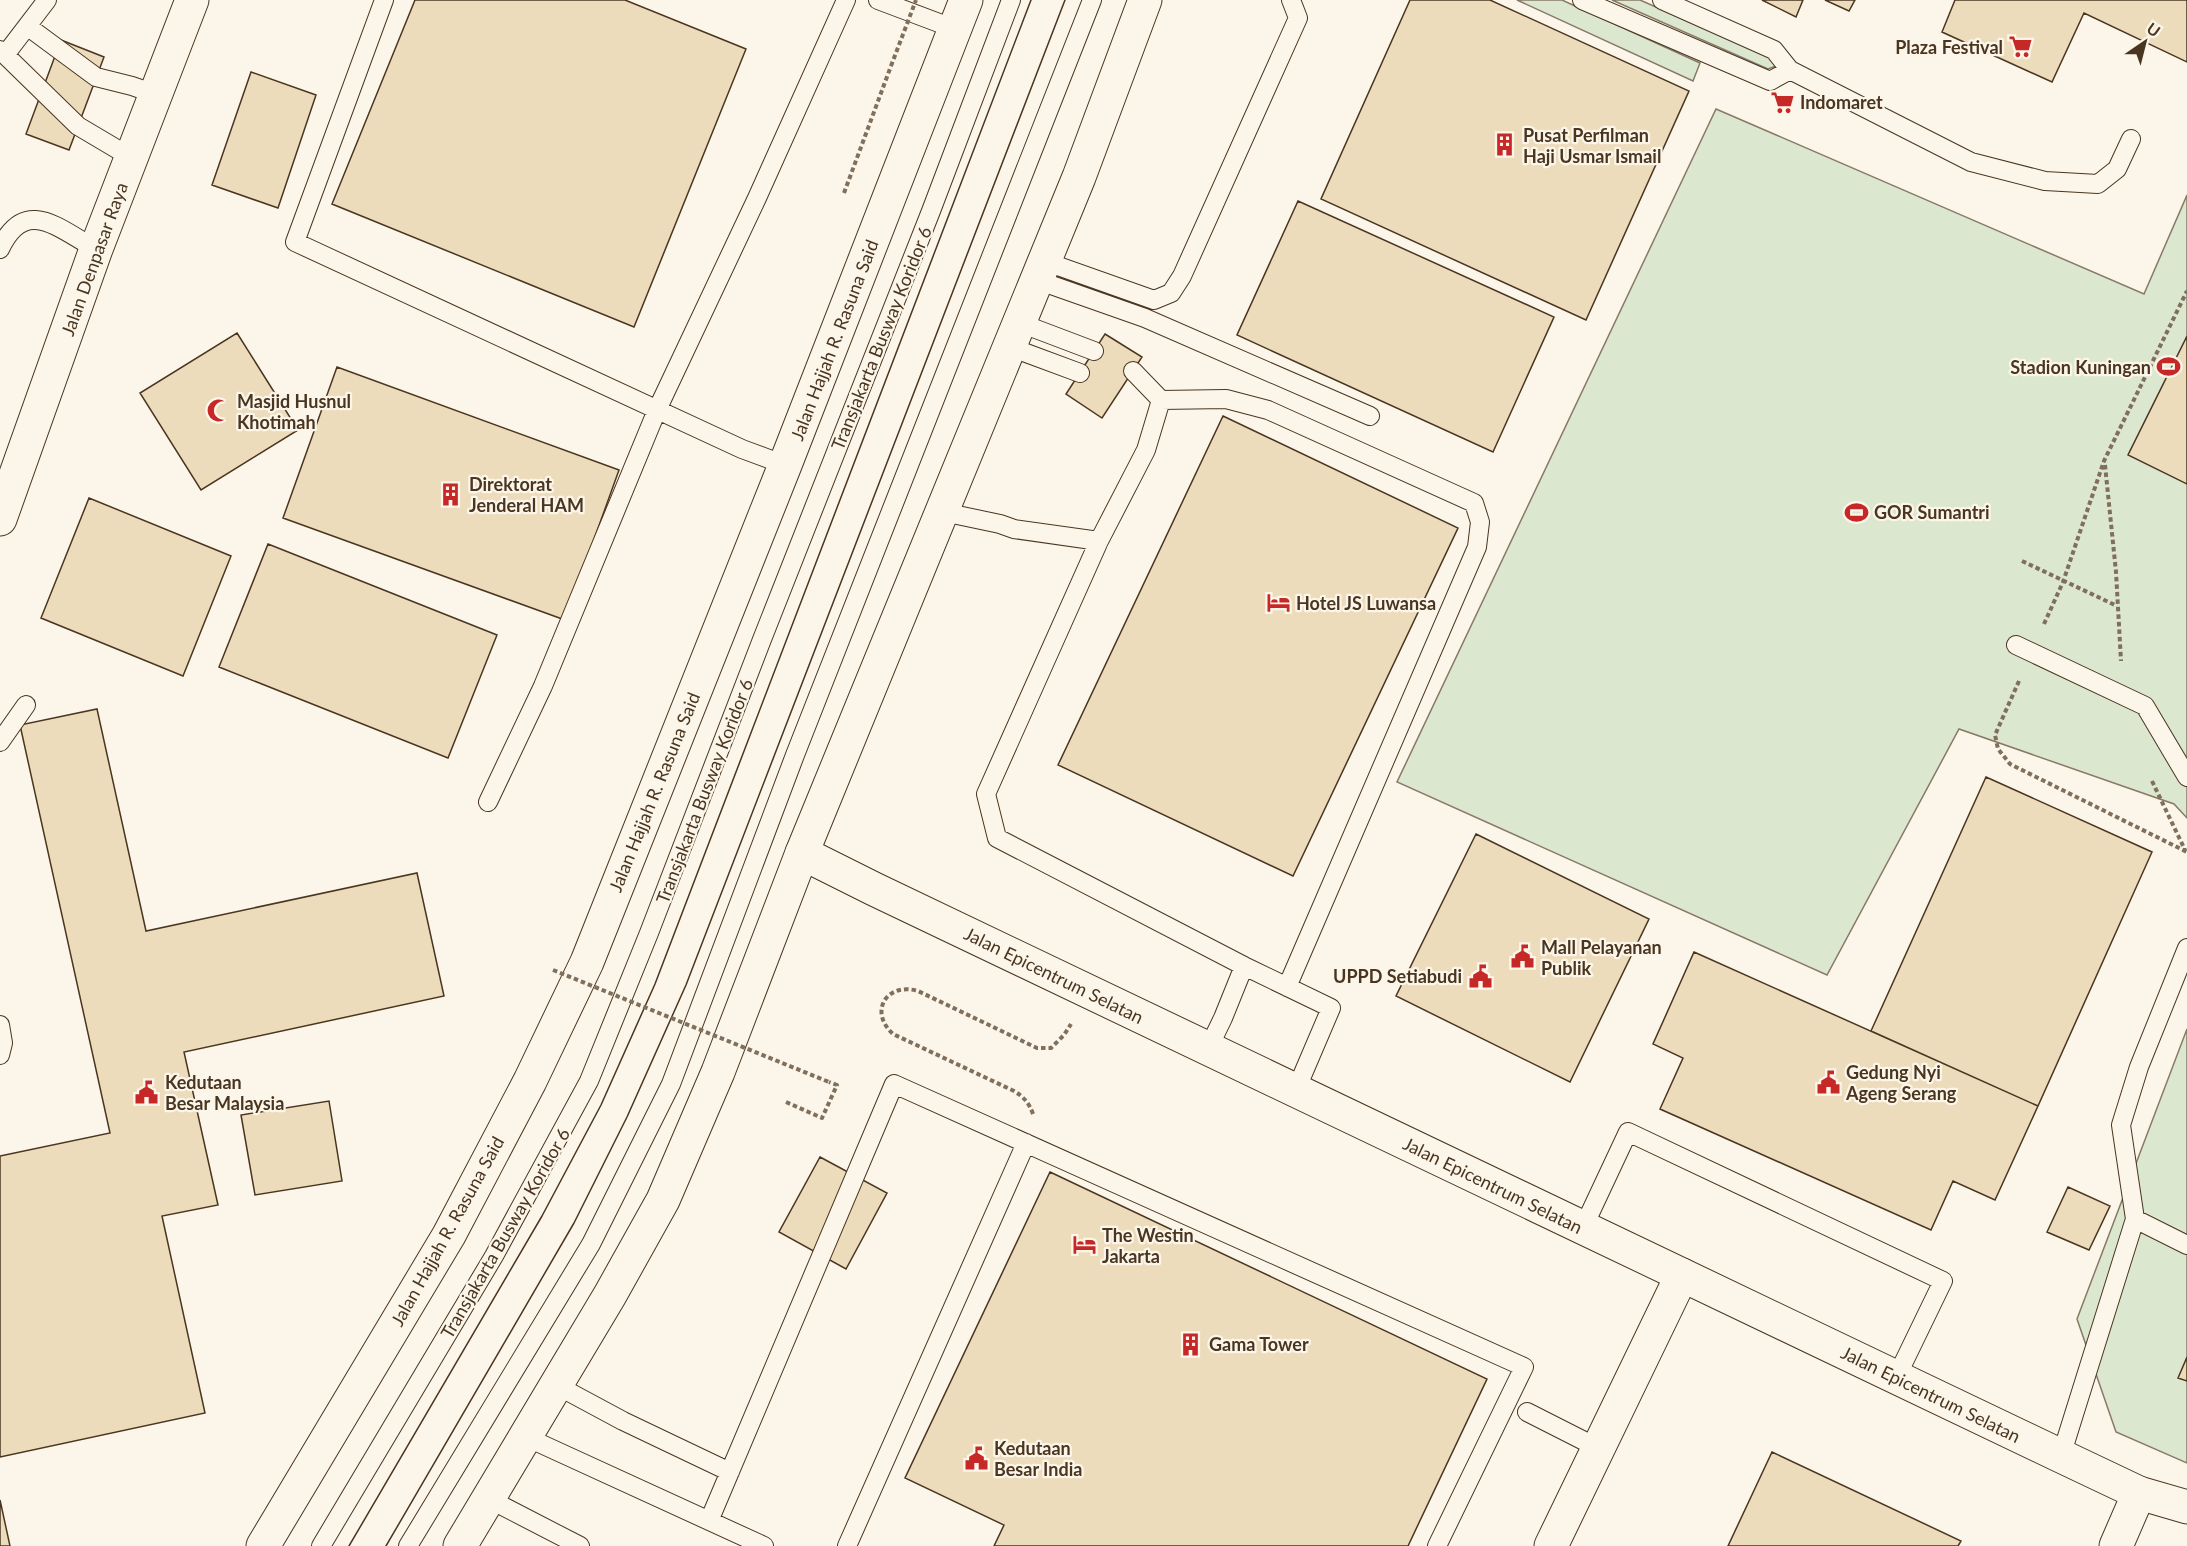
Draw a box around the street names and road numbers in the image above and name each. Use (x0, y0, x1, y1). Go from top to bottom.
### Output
street label: Jalan Denpasar Raya (56, 179, 132, 339)
street label: Transjakarta Busway Koridor 6 (826, 223, 936, 453)
street label: Jalan Hajjah R. Rasuna Said (786, 236, 882, 444)
street label: Transjakarta Busway Koridor 6 (651, 675, 757, 907)
street label: Jalan Hajjah R. Rasuna Said (604, 689, 704, 895)
street label: Jalan Epicentrum Selatan (961, 922, 1147, 1028)
street label: Transjakarta Busway Koridor 6 (436, 1124, 574, 1342)
street label: Jalan Hajjah R. Rasuna Said (386, 1132, 508, 1330)
street label: Jalan Epicentrum Selatan (1400, 1132, 1586, 1238)
street label: Jalan Epicentrum Selatan (1838, 1341, 2024, 1447)

